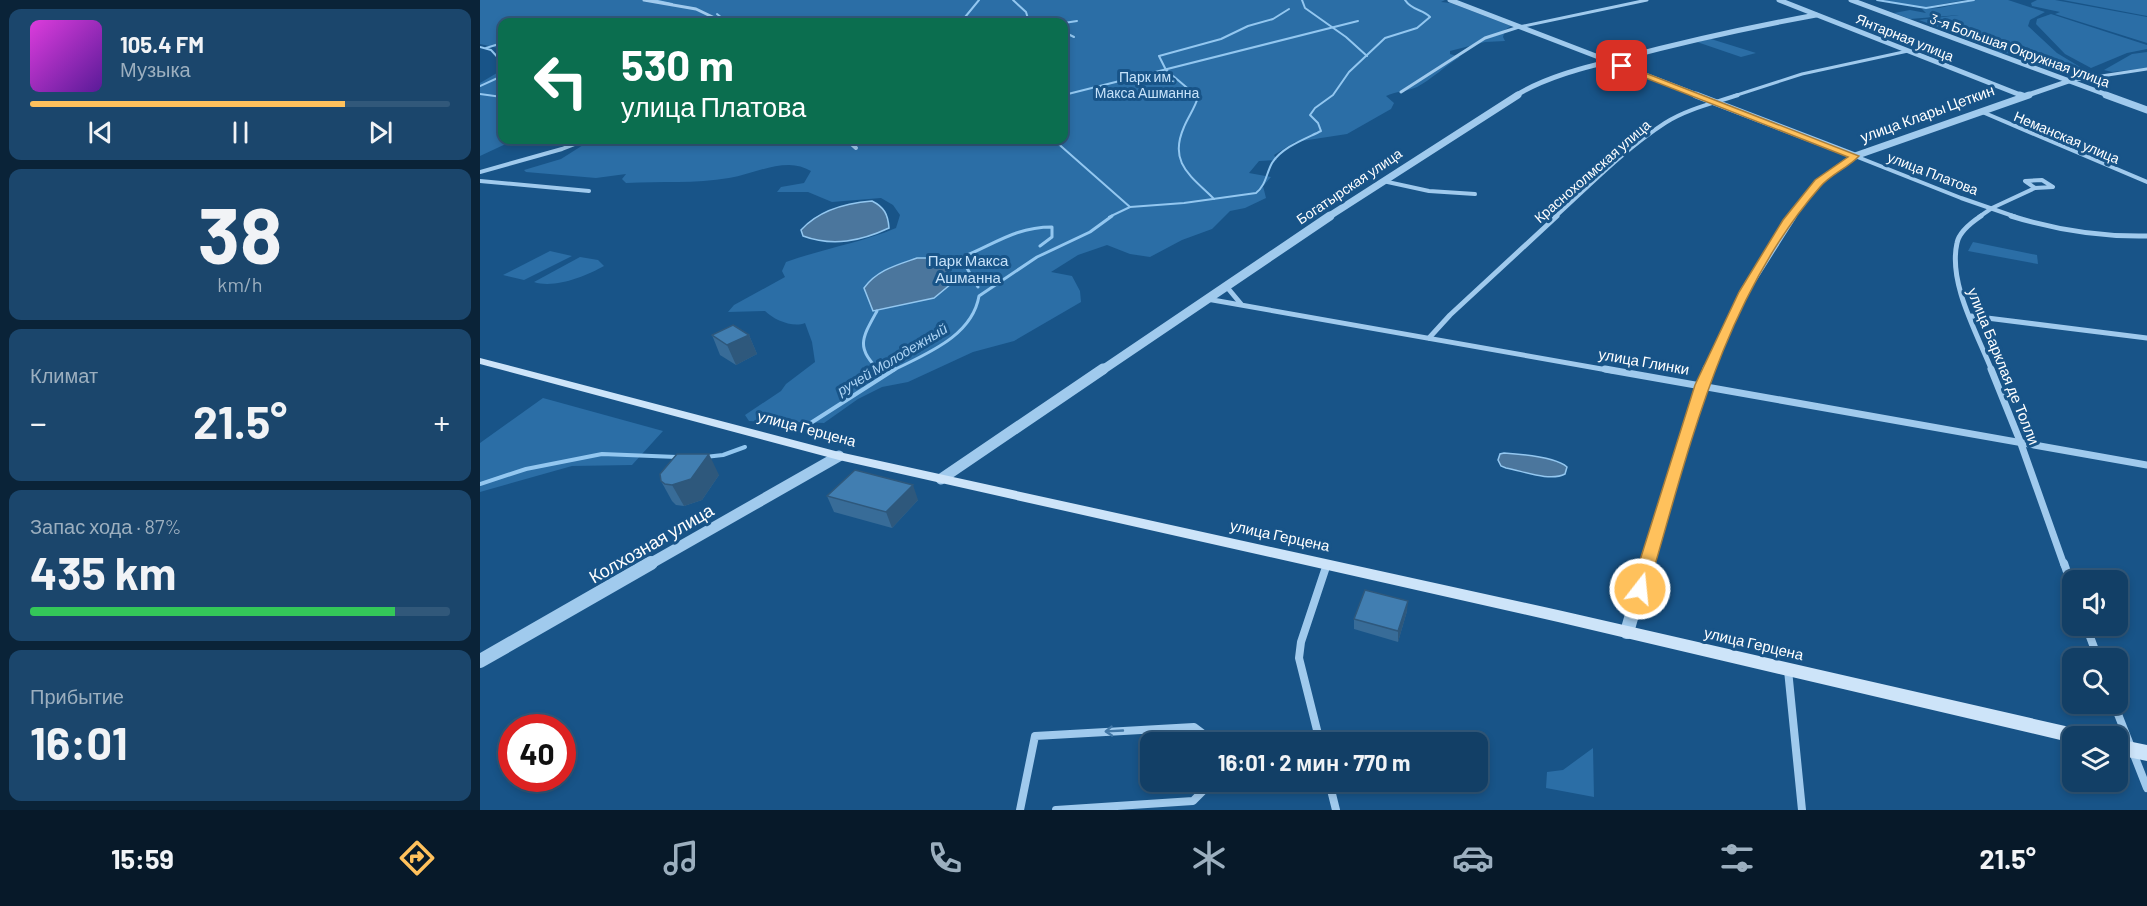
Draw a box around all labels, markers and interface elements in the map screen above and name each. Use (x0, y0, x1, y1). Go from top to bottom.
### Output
street label: 3-я Большая Окружная улица (1928, 9, 2112, 91)
street label: Янтарная улица (1854, 10, 1957, 64)
text: 105.4 FM (120, 31, 204, 57)
text: 530 m (621, 39, 734, 89)
pin (1596, 40, 1647, 91)
icon: left (522, 42, 600, 120)
icon: arrive (1605, 49, 1638, 82)
text: Музыка (120, 57, 191, 81)
park label: Парк им. Макса Ашманна (1095, 68, 1200, 101)
street label: улица Клары Цеткин (1858, 80, 1996, 146)
text: улица Платова (621, 90, 806, 122)
street label: Неманская улица (2012, 107, 2123, 167)
icon: previous (84, 116, 117, 149)
icon: pause (224, 116, 257, 149)
icon: next (364, 116, 397, 149)
street label: Краснохолмская улица (1530, 116, 1654, 226)
street label: Богатырская улица (1293, 144, 1405, 228)
street label: улица Платова (1885, 148, 1981, 198)
text: 38 (198, 186, 282, 280)
park label: Парк Макса Ашманна (928, 251, 1009, 286)
text: km/h (217, 272, 263, 296)
street label: улица Барклая де Толли (1964, 285, 2044, 447)
water label: ручей Молодежный (833, 319, 950, 399)
street label: улица Глинки (1597, 344, 1691, 378)
text: Климат (30, 363, 98, 387)
text: 21.5° (193, 394, 287, 448)
text: − (30, 402, 47, 442)
text: + (434, 402, 450, 442)
street label: улица Герцена (756, 406, 859, 450)
street label: Колхозная улица (585, 498, 718, 588)
text: Запас хода · 87% (30, 514, 181, 538)
street label: улица Герцена (1229, 516, 1332, 554)
text: 435 km (30, 545, 176, 599)
position arrow (1608, 557, 1672, 621)
map controls (2062, 570, 2128, 792)
button: sound (2062, 570, 2128, 636)
street label: улица Герцена (1703, 623, 1806, 663)
button: search (2062, 648, 2128, 714)
text: Прибытие (30, 684, 124, 708)
speed limit sign: 40 (498, 714, 576, 792)
text: 16:01 (30, 715, 128, 769)
one-way arrow (1104, 726, 1124, 737)
button: layers (2062, 726, 2128, 792)
text: 16:01 · 2 мин · 770 m (1218, 749, 1410, 775)
icon: directions (396, 837, 438, 879)
icon: music (660, 837, 702, 879)
icon: phone (924, 837, 966, 879)
icon: climate (1188, 837, 1230, 879)
icon: car (1452, 837, 1494, 879)
icon: filters (1716, 837, 1758, 879)
text: 15:59 (111, 842, 174, 874)
text: 21.5° (1979, 842, 2036, 874)

